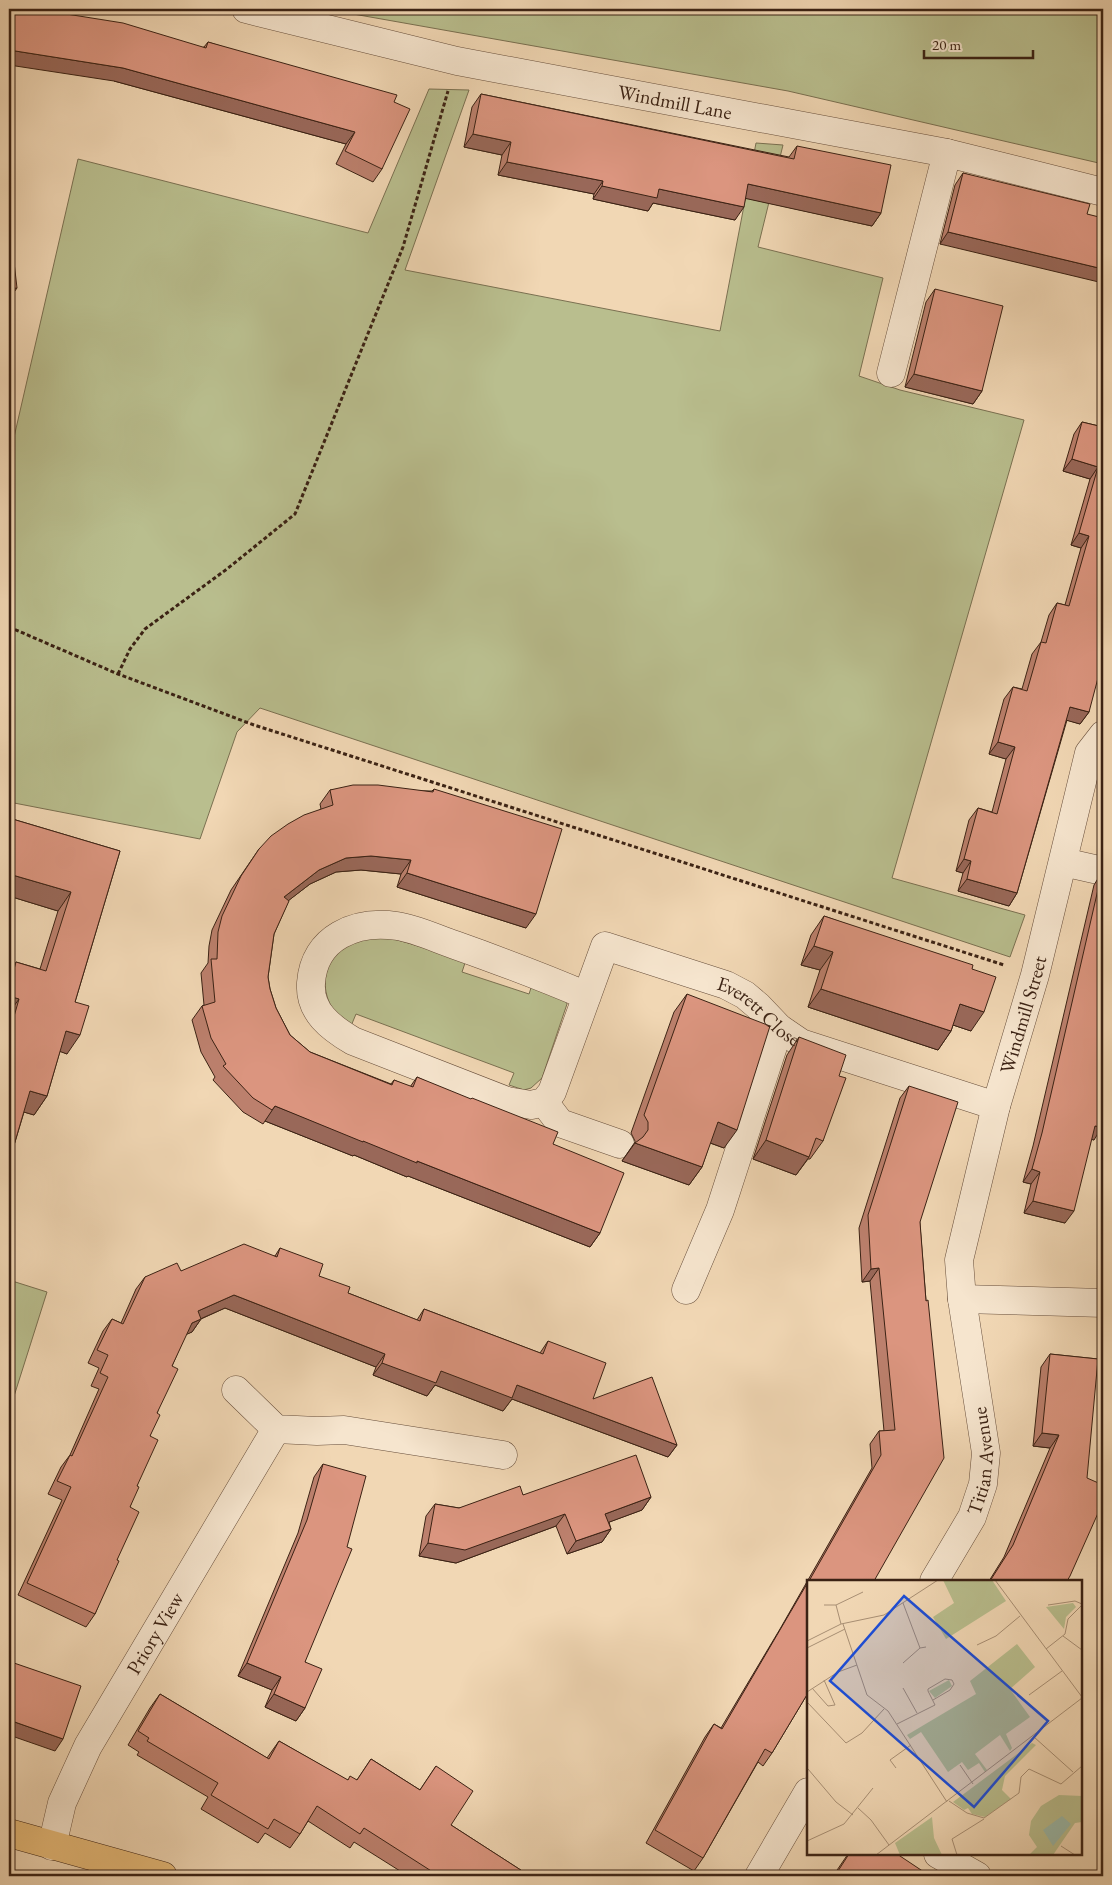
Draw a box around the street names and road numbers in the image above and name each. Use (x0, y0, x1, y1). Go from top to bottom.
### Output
street label: Windmill Lane (616, 78, 734, 125)
street label: Windmill Street (993, 952, 1052, 1077)
street label: Everett Close (714, 970, 806, 1052)
street label: Titian Avenue (961, 1405, 999, 1518)
street label: Priory View (120, 1587, 190, 1679)

